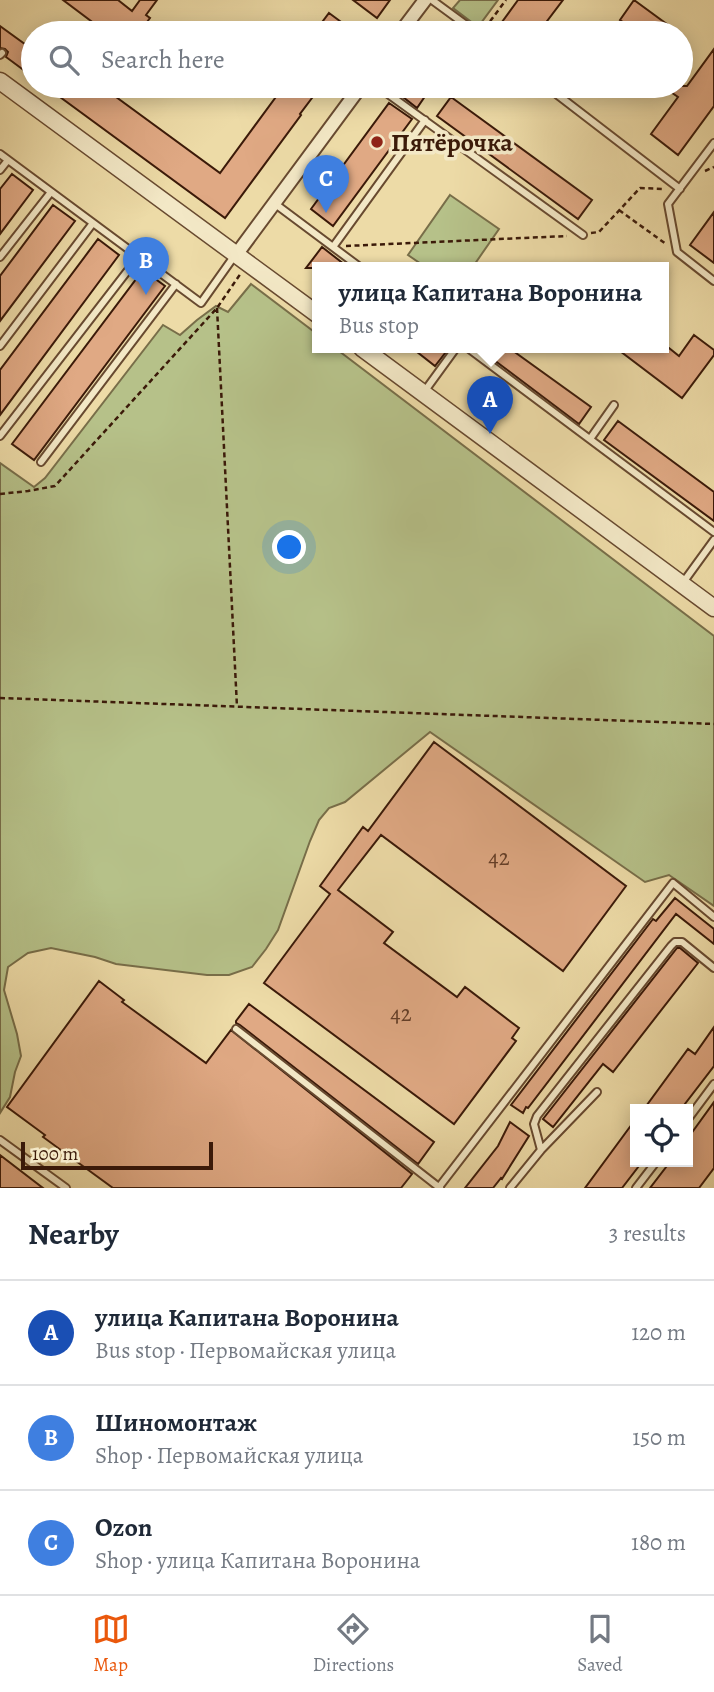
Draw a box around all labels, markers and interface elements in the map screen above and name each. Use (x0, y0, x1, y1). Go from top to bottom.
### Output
search box (21, 21, 693, 98)
icon: search (45, 41, 83, 79)
text: Search here (101, 42, 225, 77)
place label: Пятёрочка (391, 125, 514, 160)
marker: Пятёрочка (369, 134, 385, 150)
pin: C (303, 155, 349, 213)
pin: B (123, 237, 169, 295)
popup (312, 262, 669, 353)
text: улица Капитана Воронина (339, 275, 642, 310)
text: Bus stop (339, 310, 419, 341)
pin: A (467, 376, 513, 434)
your location (272, 530, 306, 564)
house number: 42 (488, 842, 510, 873)
house number: 42 (390, 998, 412, 1029)
map controls (630, 1104, 693, 1167)
button: locate (630, 1104, 693, 1167)
scale bar (21, 1139, 214, 1171)
text: 100 m (32, 1141, 78, 1167)
text: Nearby (28, 1214, 119, 1254)
text: 3 results (609, 1218, 686, 1249)
text: улица Капитана Воронина (95, 1300, 399, 1335)
text: A (44, 1317, 58, 1348)
text: 120 m (631, 1317, 686, 1348)
text: Bus stop · Первомайская улица (95, 1335, 396, 1366)
text: Шиномонтаж (95, 1405, 257, 1440)
text: B (44, 1422, 58, 1453)
text: 150 m (632, 1422, 686, 1453)
text: Shop · Первомайская улица (95, 1440, 363, 1471)
text: Ozon (95, 1510, 153, 1545)
text: C (44, 1527, 58, 1558)
text: 180 m (631, 1527, 686, 1558)
text: Shop · улица Капитана Воронина (95, 1545, 420, 1576)
tab: Map (92, 1610, 130, 1678)
tab: Directions (313, 1610, 394, 1678)
tab: Saved (577, 1610, 622, 1678)

